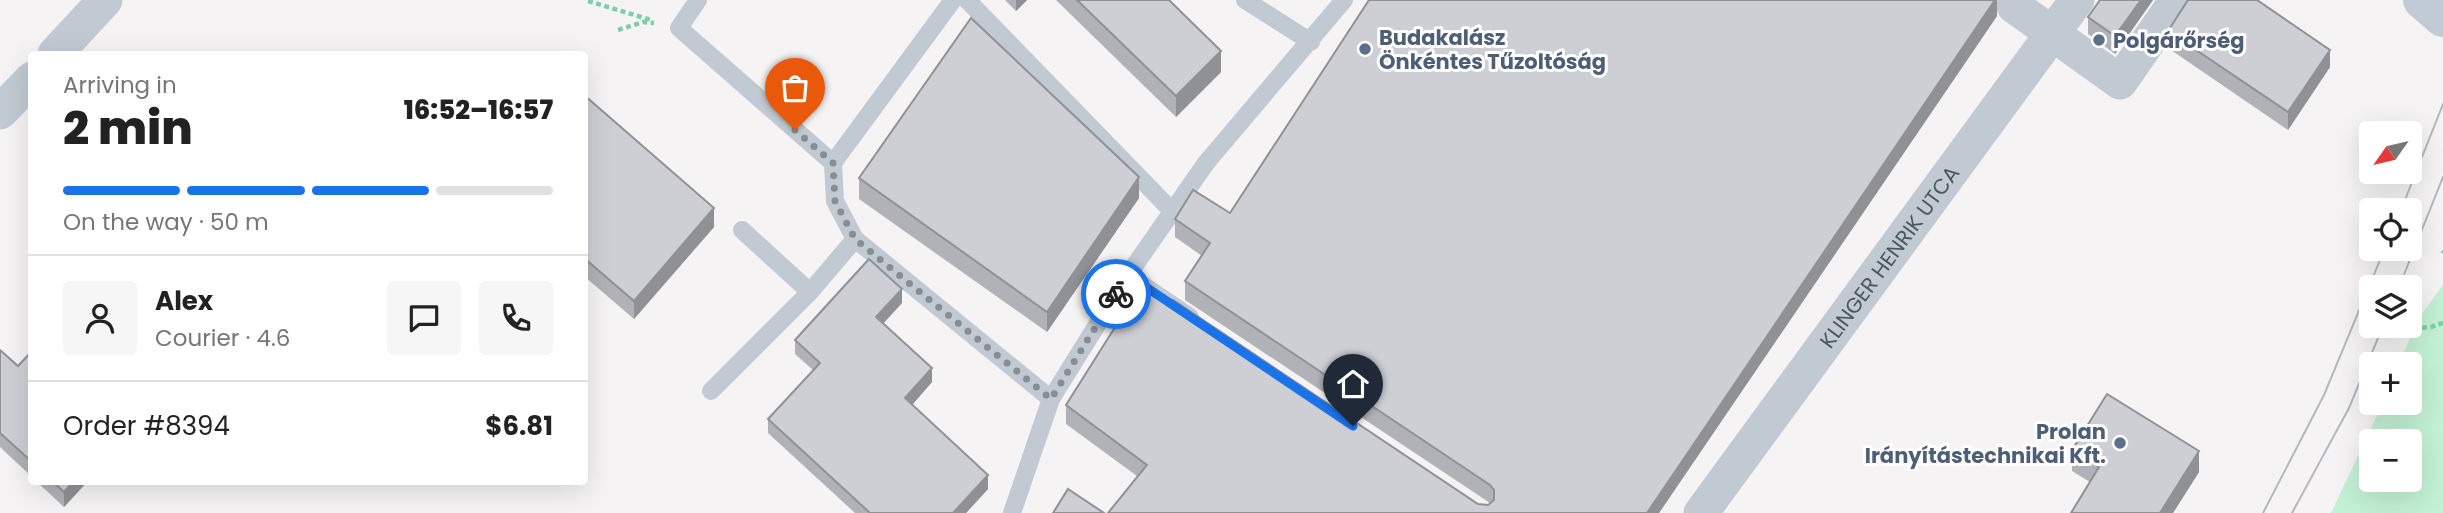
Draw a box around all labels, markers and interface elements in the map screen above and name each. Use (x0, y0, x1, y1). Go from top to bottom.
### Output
place label: Budakalász Önkéntes Tűzoltóság (1379, 23, 1606, 76)
place label: Polgárőrség (2113, 26, 2244, 55)
marker: Polgárőrség (2091, 32, 2107, 48)
marker: Budakalász Önkéntes Tűzoltóság (1357, 41, 1373, 57)
pin (765, 58, 825, 130)
text: Arriving in (63, 69, 177, 101)
icon: bag (776, 69, 814, 107)
text: 16:52–16:57 (404, 92, 553, 128)
text: 2 min (63, 96, 193, 160)
north arrow (2359, 121, 2422, 184)
map controls (2359, 121, 2422, 492)
street label: KLINGER HENRIK UTCA (1812, 159, 1966, 354)
button: locate (2359, 198, 2422, 261)
text: On the way · 50 m (63, 206, 269, 238)
courier (1081, 259, 1151, 329)
icon: bike (1097, 275, 1135, 313)
button: layers (2359, 275, 2422, 338)
button: person (63, 281, 137, 355)
button: chat (387, 281, 461, 355)
button: phone (479, 281, 553, 355)
text: Alex (155, 283, 213, 319)
text: Courier · 4.6 (155, 322, 290, 354)
button: + (2359, 352, 2422, 415)
pin (1323, 354, 1383, 426)
icon: home (1334, 365, 1372, 403)
text: Order #8394 (63, 408, 230, 444)
text: $6.81 (485, 408, 553, 444)
place label: Prolan Irányítástechnikai Kft. (1865, 417, 2106, 470)
button: − (2359, 429, 2422, 492)
marker: Prolan Irányítástechnikai Kft. (2112, 435, 2128, 451)

